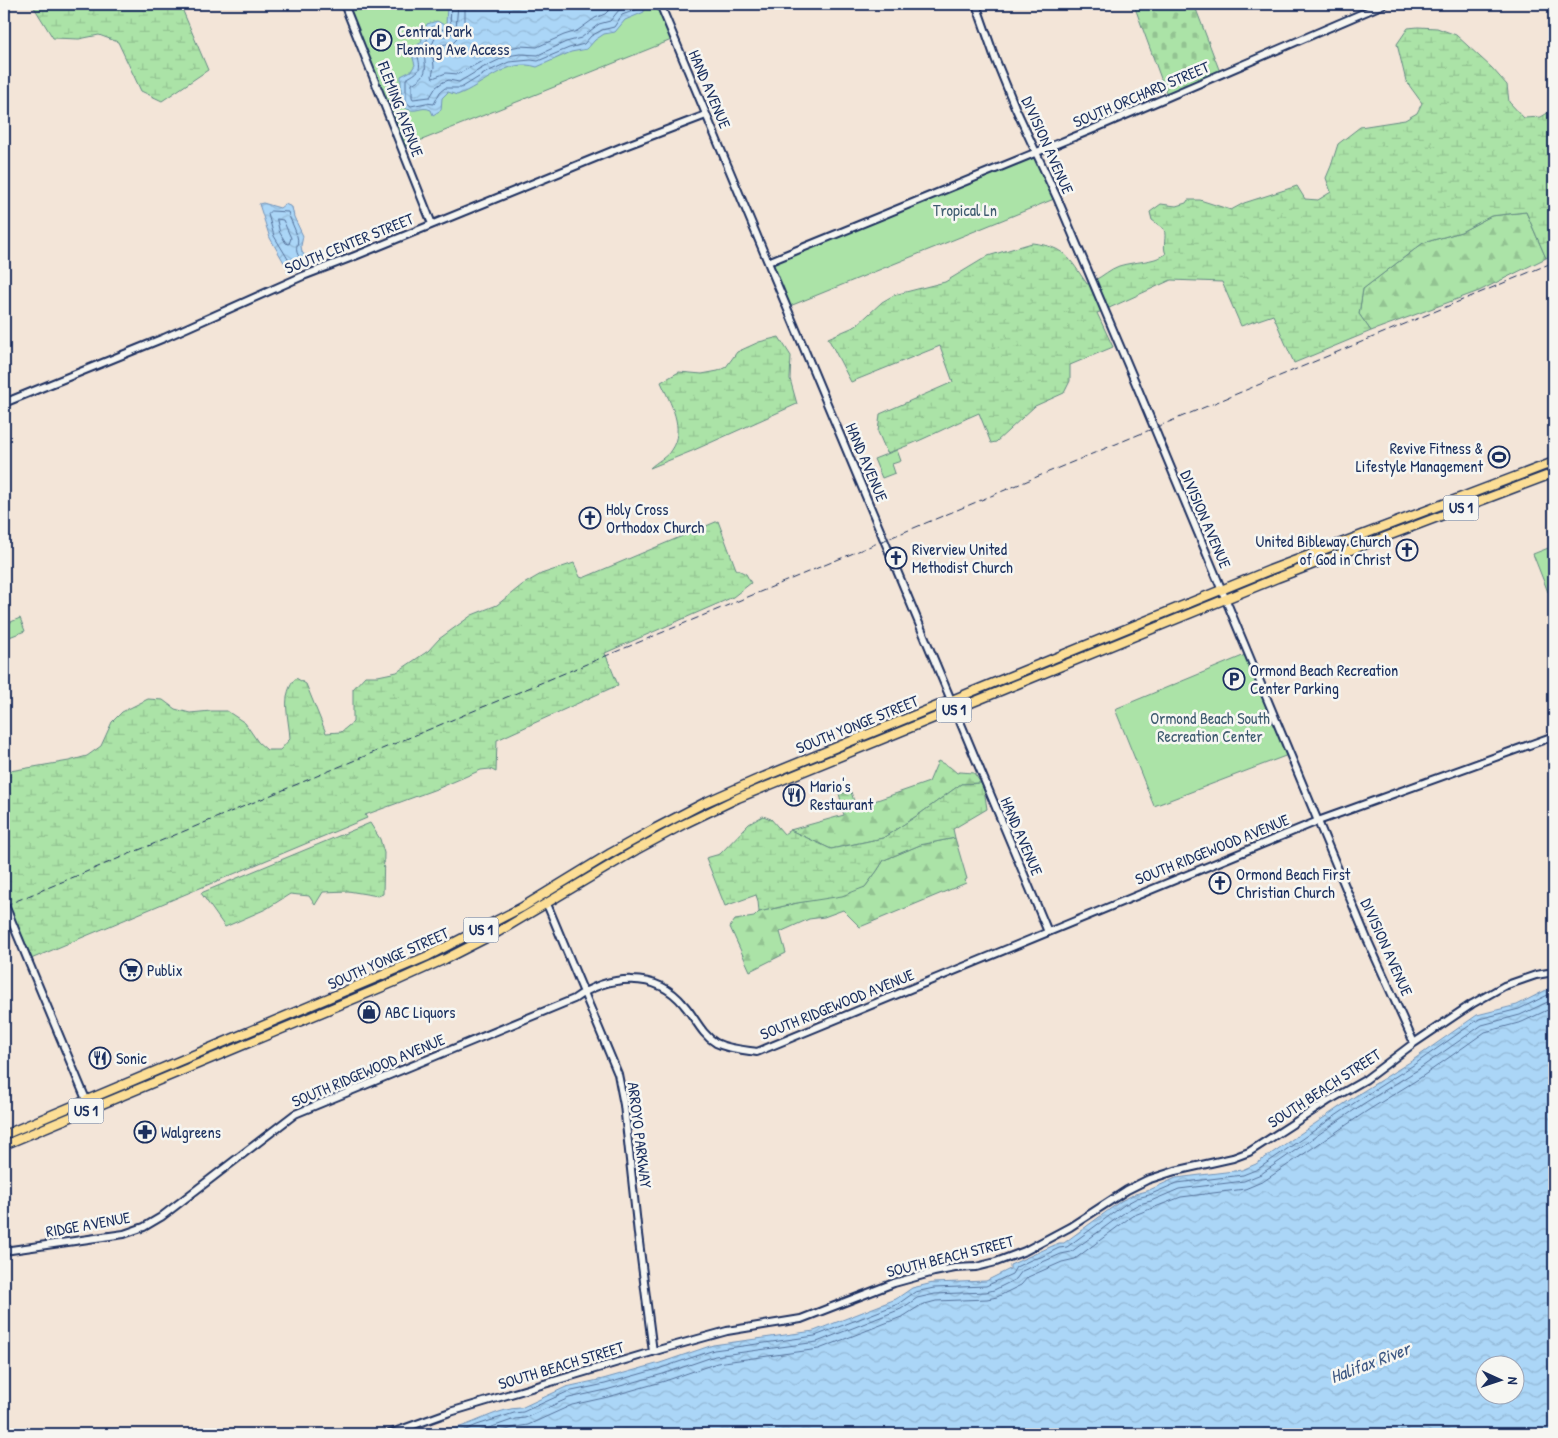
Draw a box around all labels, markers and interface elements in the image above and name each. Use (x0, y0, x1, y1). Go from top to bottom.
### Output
place label: Central Park Fleming Ave Access (396, 20, 509, 60)
parking icon: Central Park Fleming Ave Access (369, 28, 393, 52)
street label: HAND AVENUE (684, 46, 736, 132)
street label: SOUTH ORCHARD STREET (1069, 55, 1213, 133)
street label: FLEMING AVENUE (372, 57, 429, 160)
street label: DIVISION AVENUE (1017, 93, 1079, 197)
park label: Tropical Ln (933, 199, 997, 221)
street label: SOUTH CENTER STREET (281, 207, 417, 279)
street label: HAND AVENUE (841, 419, 893, 505)
place label: Revive Fitness & Lifestyle Management (1356, 437, 1483, 477)
sports icon: Revive Fitness & Lifestyle Management (1487, 445, 1511, 469)
street label: DIVISION AVENUE (1175, 467, 1237, 571)
road number: US 1 (1444, 496, 1478, 520)
place label: Holy Cross Orthodox Church (606, 498, 705, 538)
church icon: Holy Cross Orthodox Church (578, 506, 602, 530)
place label: United Bibleway Church of God in Christ (1256, 530, 1391, 570)
place label: Riverview United Methodist Church (912, 538, 1013, 578)
church icon: United Bibleway Church of God in Christ (1395, 538, 1419, 562)
church icon: Riverview United Methodist Church (884, 546, 908, 570)
place label: Ormond Beach Recreation Center Parking (1250, 659, 1398, 699)
parking icon: Ormond Beach Recreation Center Parking (1222, 667, 1246, 691)
street label: SOUTH YONGE STREET (792, 689, 922, 759)
road number: US 1 (936, 698, 972, 722)
park label: Ormond Beach South Recreation Center (1150, 707, 1270, 747)
place label: Mario's Restaurant (810, 775, 874, 815)
restaurant icon: Mario's Restaurant (782, 783, 806, 807)
street label: HAND AVENUE (996, 793, 1048, 879)
street label: SOUTH RIDGEWOOD AVENUE (1132, 808, 1292, 890)
place label: Ormond Beach First Christian Church (1236, 863, 1351, 903)
church icon: Ormond Beach First Christian Church (1208, 871, 1232, 895)
street label: DIVISION AVENUE (1356, 895, 1418, 999)
road number: US 1 (464, 918, 498, 942)
street label: SOUTH YONGE STREET (324, 921, 452, 995)
supermarket icon: Publix (119, 958, 143, 982)
place label: Publix (147, 959, 183, 981)
street label: SOUTH RIDGEWOOD AVENUE (757, 963, 917, 1045)
shop icon: ABC Liquors (357, 1000, 381, 1024)
place label: ABC Liquors (385, 1001, 455, 1023)
street label: SOUTH RIDGEWOOD AVENUE (288, 1028, 448, 1112)
street label: SOUTH BEACH STREET (1263, 1043, 1385, 1133)
restaurant icon: Sonic (88, 1046, 112, 1070)
place label: Sonic (116, 1047, 148, 1069)
street label: ARROYO PARKWAY (623, 1081, 657, 1189)
road number: US 1 (68, 1098, 104, 1124)
pharmacy icon: Walgreens (133, 1120, 157, 1144)
place label: Walgreens (161, 1121, 221, 1143)
street label: RIDGE AVENUE (44, 1206, 132, 1242)
street label: SOUTH BEACH STREET (884, 1229, 1016, 1282)
street label: SOUTH BEACH STREET (495, 1335, 627, 1395)
water label: Halifax River (1326, 1335, 1415, 1389)
north arrow (1476, 1356, 1526, 1406)
text: N (1504, 1376, 1523, 1385)

